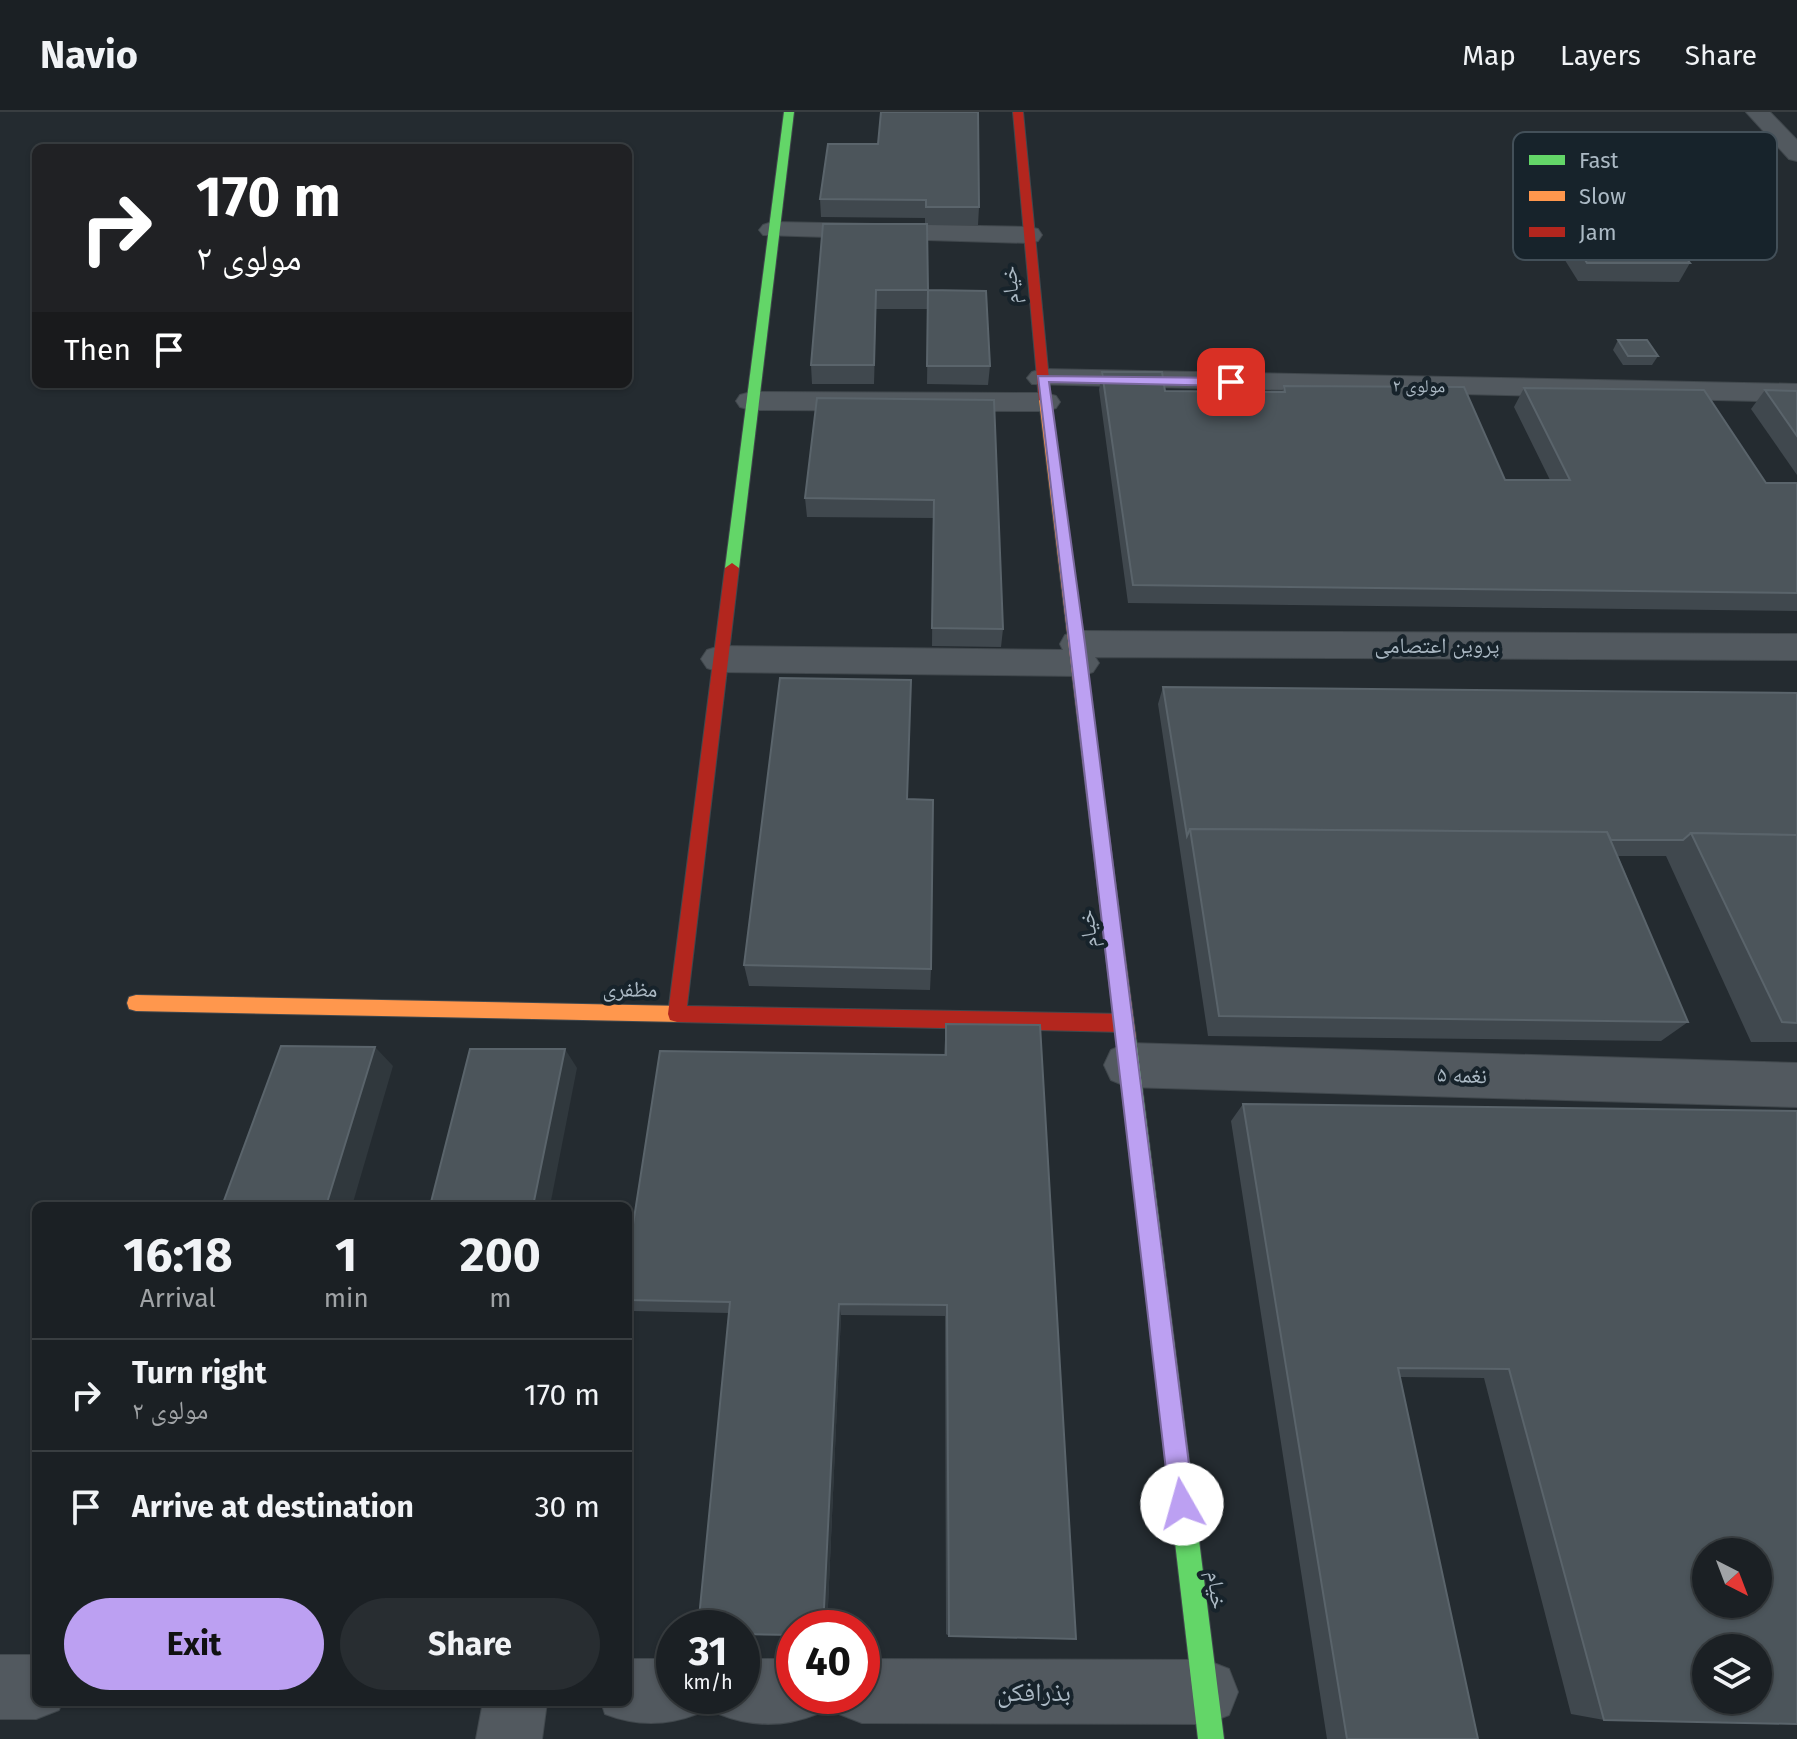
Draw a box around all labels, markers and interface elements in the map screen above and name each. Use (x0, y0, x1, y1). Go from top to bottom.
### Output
text: Navio (40, 32, 138, 78)
text: Map (1462, 39, 1516, 72)
text: Layers (1560, 39, 1641, 72)
text: Share (1685, 39, 1757, 72)
legend (1513, 132, 1777, 260)
text: Fast (1579, 147, 1619, 174)
text: 170 m (196, 164, 341, 231)
icon: right (64, 176, 168, 280)
text: Slow (1579, 183, 1626, 210)
text: Jam (1579, 219, 1617, 246)
text: مولوی ۲ (196, 236, 302, 280)
street label: خیام (995, 265, 1026, 305)
icon: arrive (147, 328, 191, 372)
text: Then (64, 332, 131, 368)
pin (1197, 348, 1265, 416)
icon: arrive (1209, 360, 1253, 404)
street label: مولوی ۲ (1392, 375, 1446, 397)
street label: پروین اعتصامی (1374, 632, 1500, 659)
street label: خیام (1072, 908, 1105, 950)
street label: مظفری (602, 975, 658, 1003)
street label: نغمه ۵ (1437, 1061, 1487, 1089)
text: 16:18 (123, 1226, 233, 1284)
text: 1 (335, 1226, 357, 1284)
text: 200 (460, 1226, 541, 1284)
text: Arrival (140, 1283, 216, 1314)
text: min (324, 1283, 369, 1314)
text: m (489, 1283, 511, 1314)
text: Turn right (132, 1355, 267, 1391)
icon: right (64, 1373, 108, 1417)
text: 170 m (524, 1377, 600, 1413)
text: مولوی ۲ (132, 1395, 208, 1426)
position arrow (1140, 1462, 1224, 1546)
icon: arrive (64, 1485, 108, 1529)
text: Arrive at destination (132, 1489, 414, 1525)
text: 30 m (535, 1489, 600, 1525)
north arrow (1692, 1538, 1772, 1618)
map controls (1692, 1538, 1772, 1714)
street label: خیام (1200, 1569, 1233, 1611)
button: Exit (64, 1598, 324, 1690)
button: Share (340, 1598, 600, 1690)
speed limit sign: 40 (776, 1610, 880, 1714)
text: 31 (689, 1628, 727, 1676)
button: layers (1692, 1634, 1772, 1714)
text: km/h (683, 1670, 733, 1694)
street label: بذرافکن (997, 1677, 1071, 1708)

